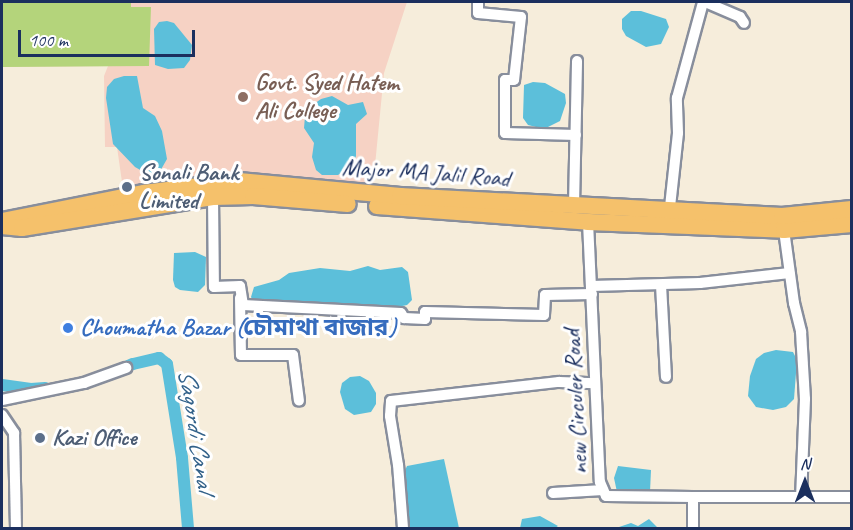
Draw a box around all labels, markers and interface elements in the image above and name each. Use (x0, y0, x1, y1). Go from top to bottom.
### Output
scale bar (21, 18, 198, 56)
text: 100 m (29, 29, 68, 51)
place label: Govt. Syed Hatem Ali College (255, 69, 401, 125)
marker: Govt. Syed Hatem Ali College (236, 90, 250, 104)
street label: Major MA Jalil Road (342, 153, 510, 193)
place label: Sonali Bank Limited (139, 159, 238, 215)
marker: Sonali Bank Limited (120, 180, 134, 194)
place label: Choumatha Bazar (চৌমাথা বাজার) (80, 314, 397, 342)
marker: Choumatha Bazar (চৌমাথা বাজার) (61, 321, 75, 335)
street label: new Circuler Road (558, 329, 594, 475)
water label: Sagordi Canal (171, 367, 221, 493)
place label: Kazi Office (52, 424, 137, 452)
marker: Kazi Office (33, 431, 47, 445)
north arrow (775, 452, 835, 512)
text: N (800, 454, 810, 474)

